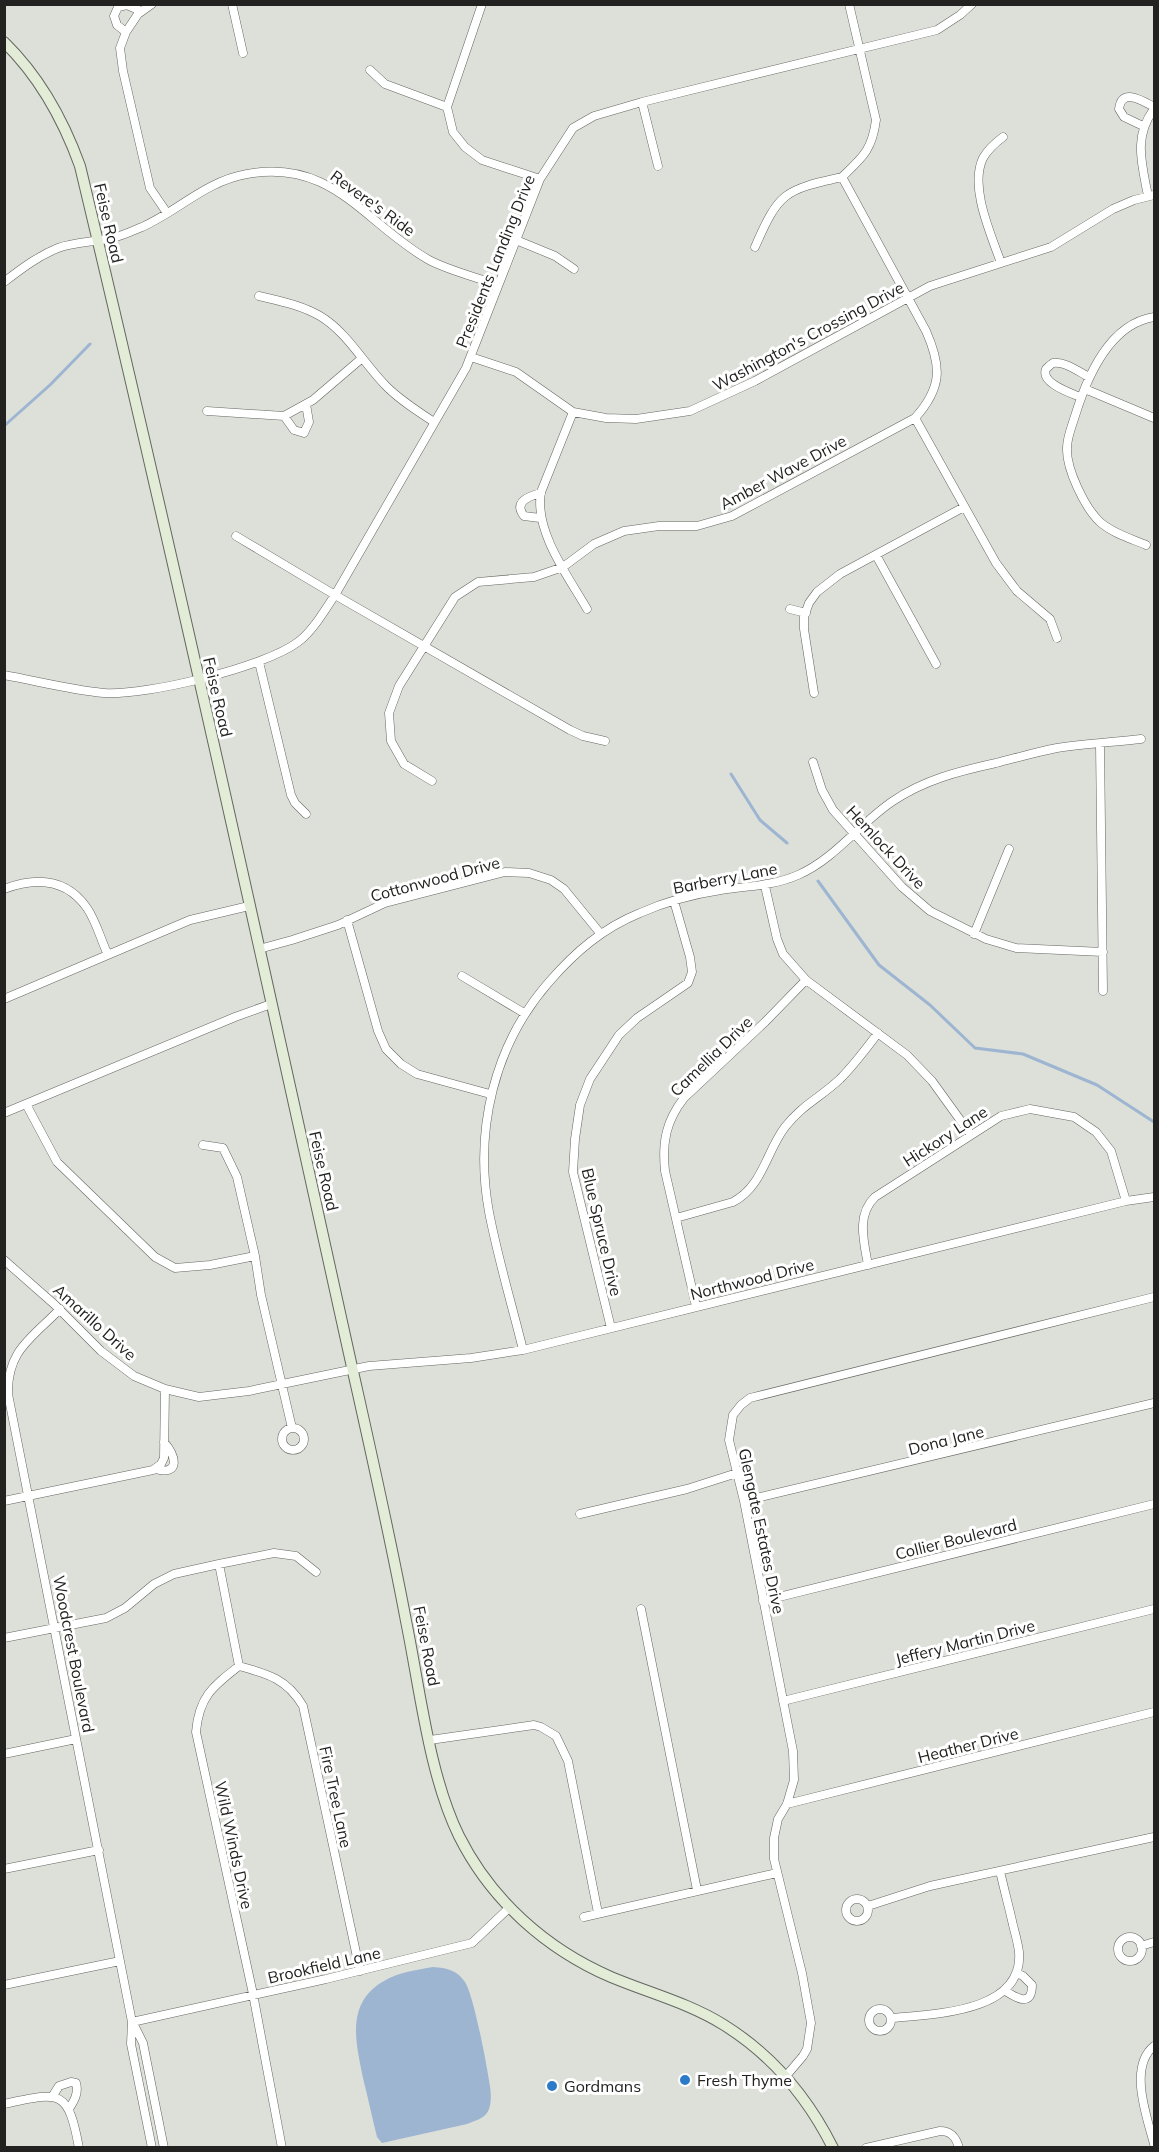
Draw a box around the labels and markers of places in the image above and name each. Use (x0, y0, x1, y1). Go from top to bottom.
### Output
place label: Fresh Thyme (697, 2070, 792, 2090)
marker: Fresh Thyme (678, 2073, 692, 2087)
place label: Gordmans (564, 2076, 641, 2096)
marker: Gordmans (545, 2079, 559, 2093)

